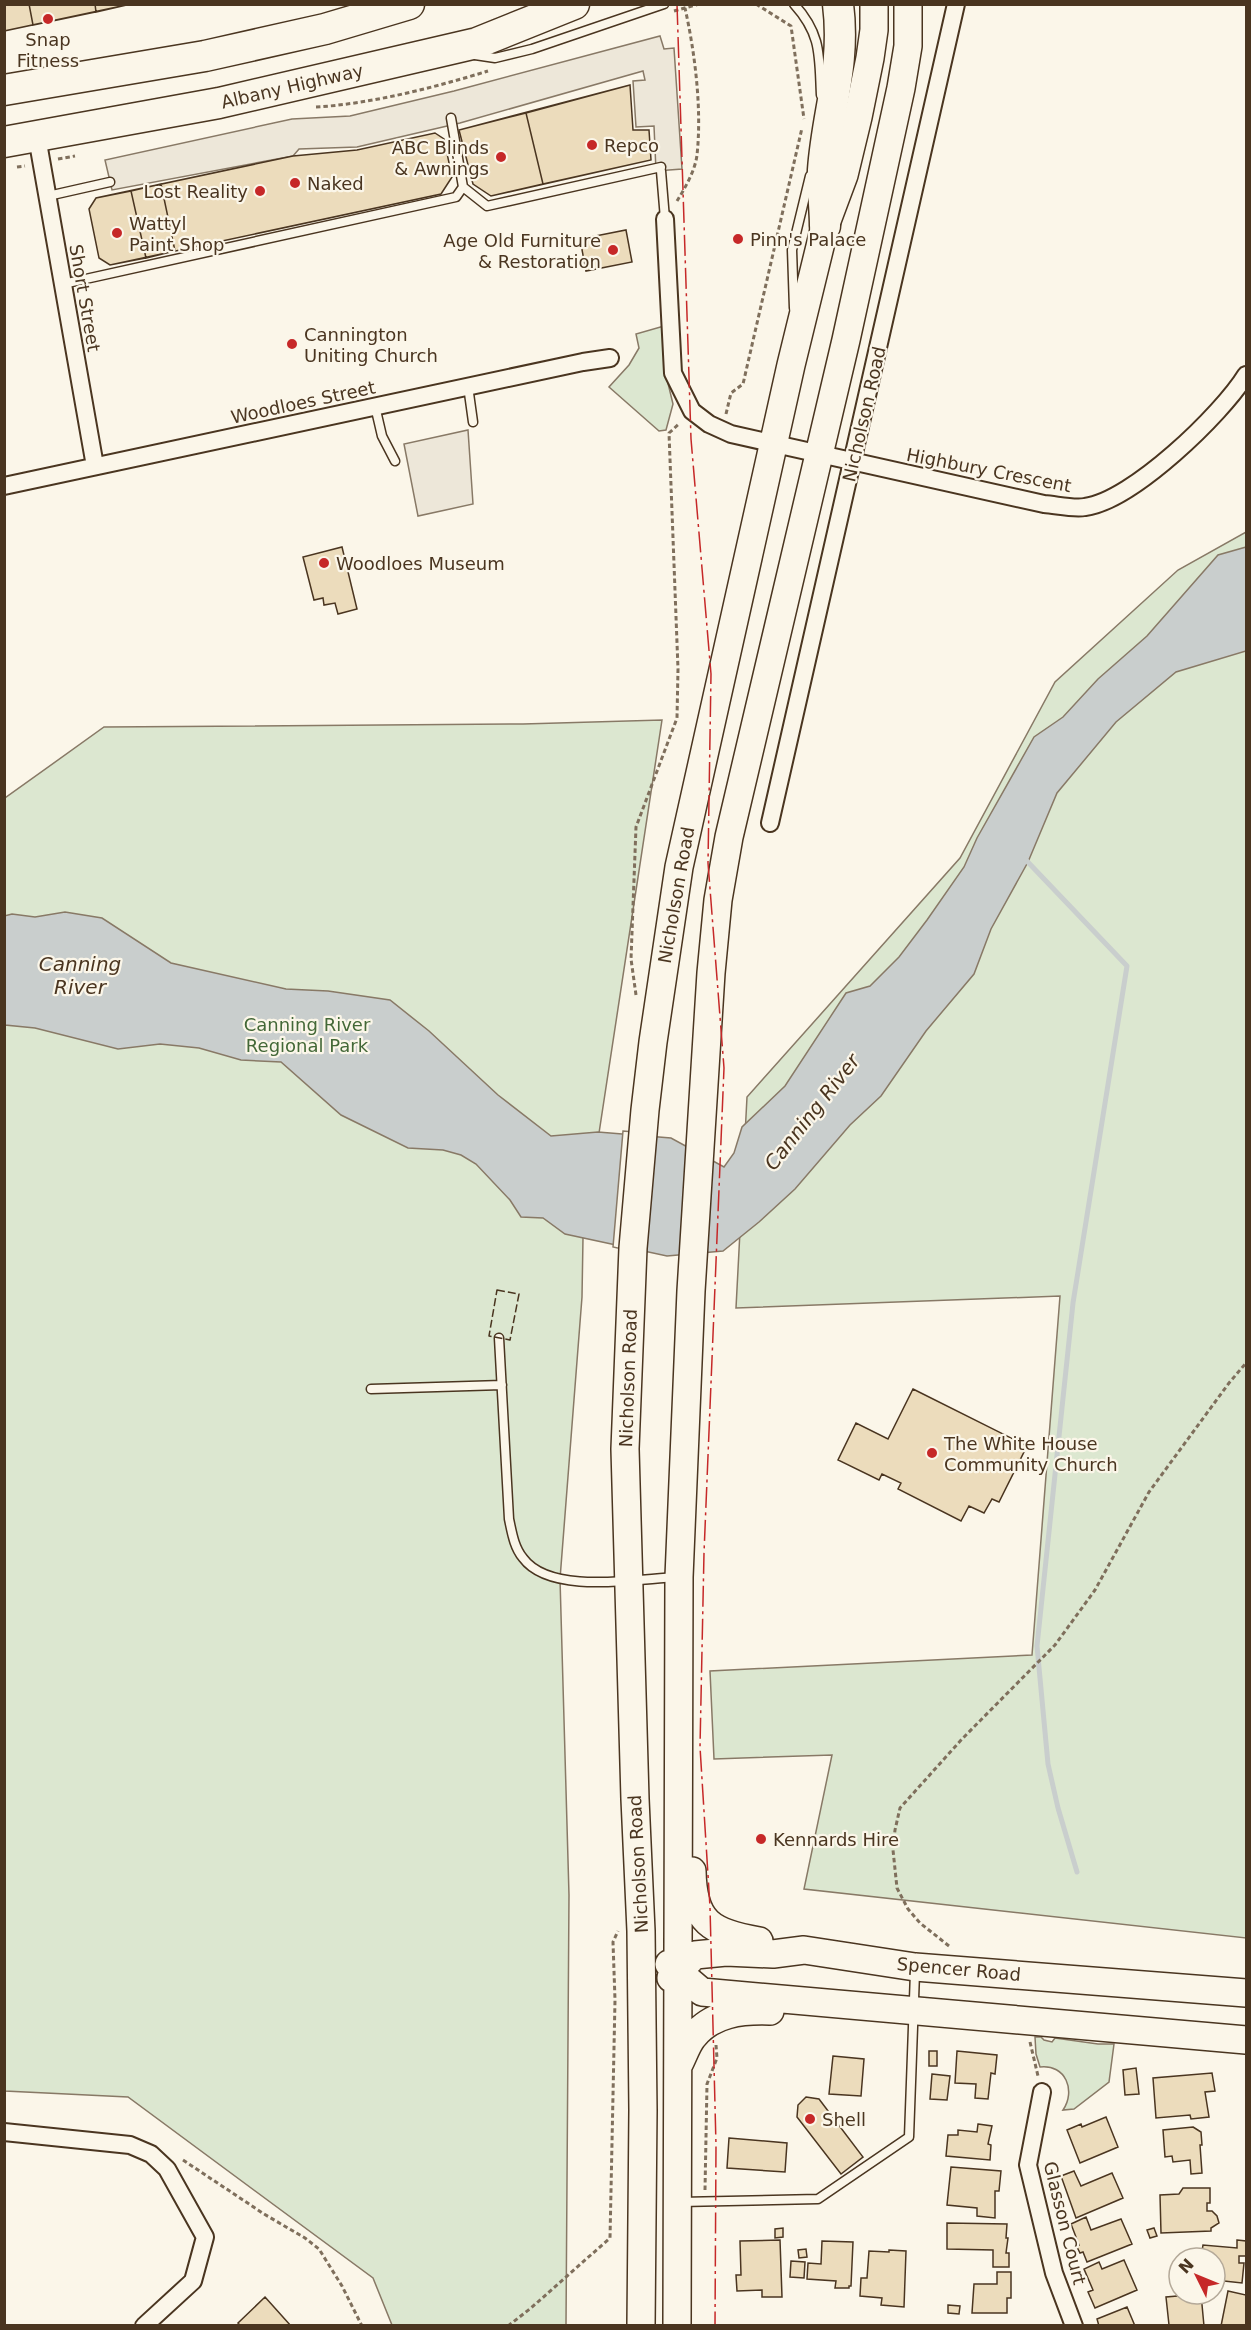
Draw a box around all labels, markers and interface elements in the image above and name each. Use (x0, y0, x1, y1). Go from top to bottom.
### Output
marker: Snap Fitness (41, 12, 55, 26)
place label: Snap Fitness (17, 29, 79, 71)
street label: Albany Highway (219, 59, 366, 113)
place label: Repco (604, 135, 659, 156)
place label: ABC Blinds & Awnings (392, 137, 489, 179)
marker: Repco (585, 138, 599, 152)
marker: ABC Blinds & Awnings (494, 150, 508, 164)
place label: Naked (307, 173, 364, 194)
marker: Naked (288, 176, 302, 190)
place label: Lost Reality (144, 181, 248, 202)
marker: Lost Reality (253, 184, 267, 198)
place label: Wattyl Paint Shop (129, 213, 225, 255)
marker: Wattyl Paint Shop (110, 226, 124, 240)
place label: Pinn's Palace (750, 229, 866, 250)
place label: Age Old Furniture & Restoration (443, 230, 601, 272)
marker: Pinn's Palace (731, 232, 745, 246)
street label: Short Street (65, 243, 105, 353)
marker: Age Old Furniture & Restoration (606, 243, 620, 257)
place label: Cannington Uniting Church (304, 324, 438, 366)
marker: Cannington Uniting Church (285, 337, 299, 351)
street label: Nicholson Road (838, 344, 890, 484)
street label: Woodloes Street (229, 376, 377, 428)
street label: Highbury Crescent (905, 444, 1073, 496)
place label: Woodloes Museum (336, 553, 505, 574)
marker: Woodloes Museum (317, 556, 331, 570)
street label: Nicholson Road (654, 825, 698, 965)
water label: Canning River (39, 952, 121, 999)
park label: Canning River Regional Park (244, 1014, 371, 1056)
water label: Canning River (759, 1048, 866, 1175)
street label: Nicholson Road (615, 1308, 641, 1448)
place label: The White House Community Church (943, 1433, 1118, 1475)
marker: The White House Community Church (925, 1446, 939, 1460)
street label: Nicholson Road (624, 1794, 652, 1934)
place label: Kennards Hire (773, 1829, 899, 1850)
marker: Kennards Hire (754, 1832, 768, 1846)
street label: Spencer Road (896, 1953, 1022, 1985)
place label: Shell (822, 2109, 866, 2130)
marker: Shell (803, 2112, 817, 2126)
street label: Glasson Court (1040, 2159, 1090, 2287)
north arrow (1167, 2246, 1227, 2306)
text: N (1175, 2255, 1198, 2277)

